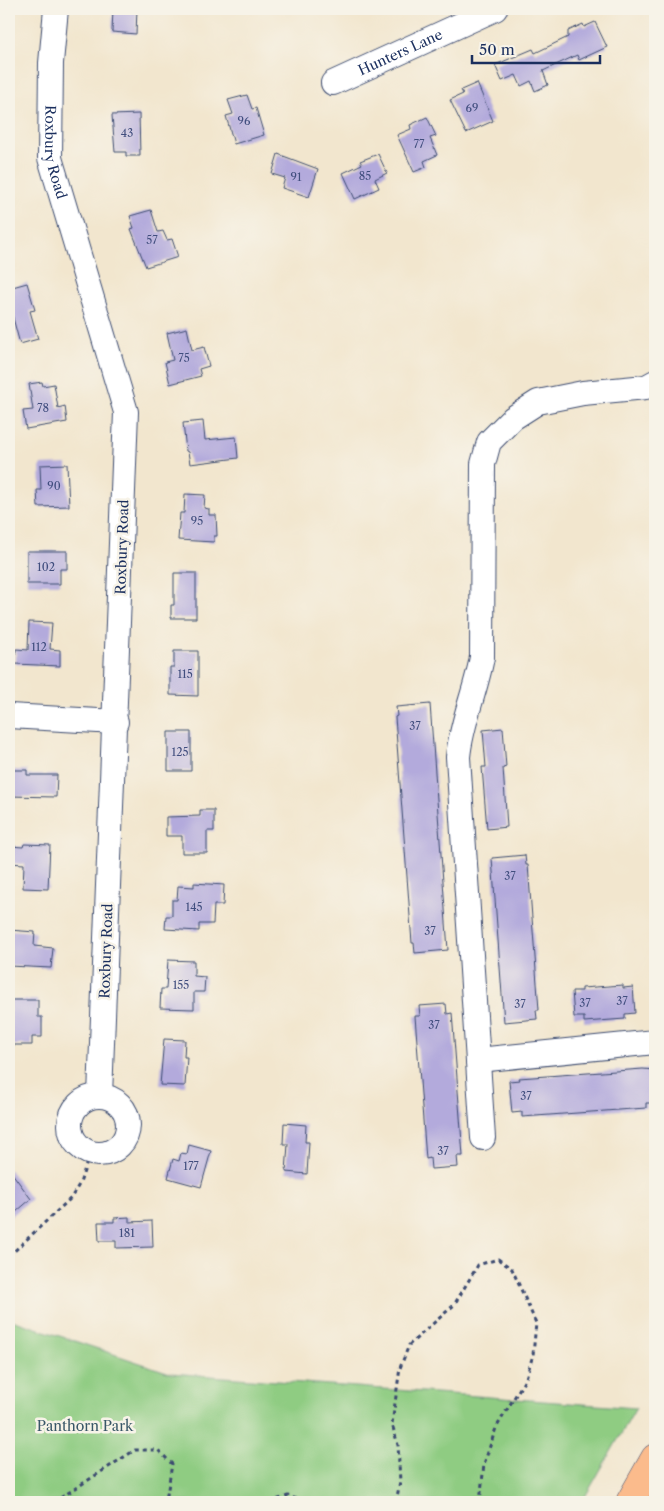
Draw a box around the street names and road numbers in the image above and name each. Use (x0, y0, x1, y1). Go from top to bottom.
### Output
street label: Hunters Lane (355, 25, 446, 79)
street label: Roxbury Road (40, 105, 71, 202)
street label: Roxbury Road (111, 499, 133, 595)
street label: Roxbury Road (95, 903, 117, 999)

